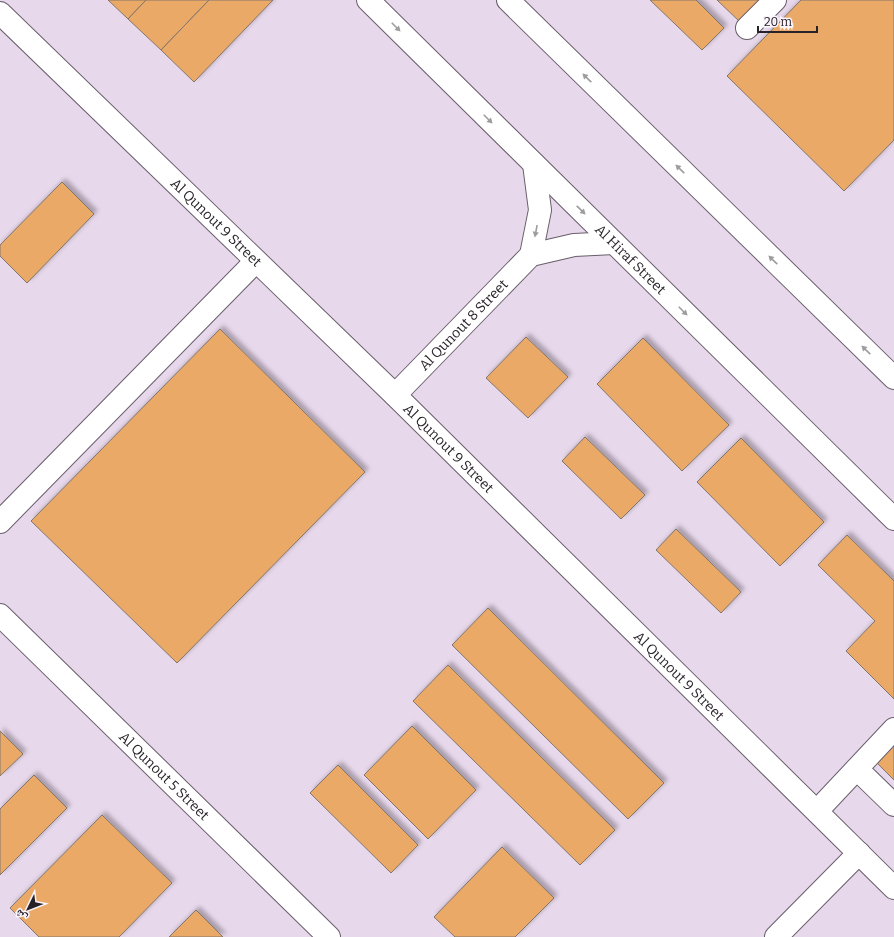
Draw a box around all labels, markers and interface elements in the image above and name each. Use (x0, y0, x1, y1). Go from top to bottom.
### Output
scale bar (758, 8, 817, 34)
text: 20 m (764, 15, 793, 29)
one-way arrow (391, 23, 401, 32)
one-way arrow (582, 73, 592, 83)
one-way arrow (483, 114, 493, 124)
one-way arrow (675, 164, 685, 174)
street label: Al Qunout 9 Street (167, 174, 265, 270)
one-way arrow (576, 205, 586, 215)
street label: Al Hiraf Street (592, 221, 670, 298)
one-way arrow (533, 225, 539, 237)
one-way arrow (768, 255, 778, 264)
street label: Al Qunout 8 Street (415, 276, 511, 374)
one-way arrow (678, 306, 688, 316)
one-way arrow (861, 346, 871, 355)
street label: Al Qunout 9 Street (400, 400, 497, 496)
street label: Al Qunout 9 Street (631, 628, 728, 724)
street label: Al Qunout 5 Street (116, 728, 213, 824)
north arrow (8, 889, 48, 929)
text: ش (12, 906, 31, 924)

